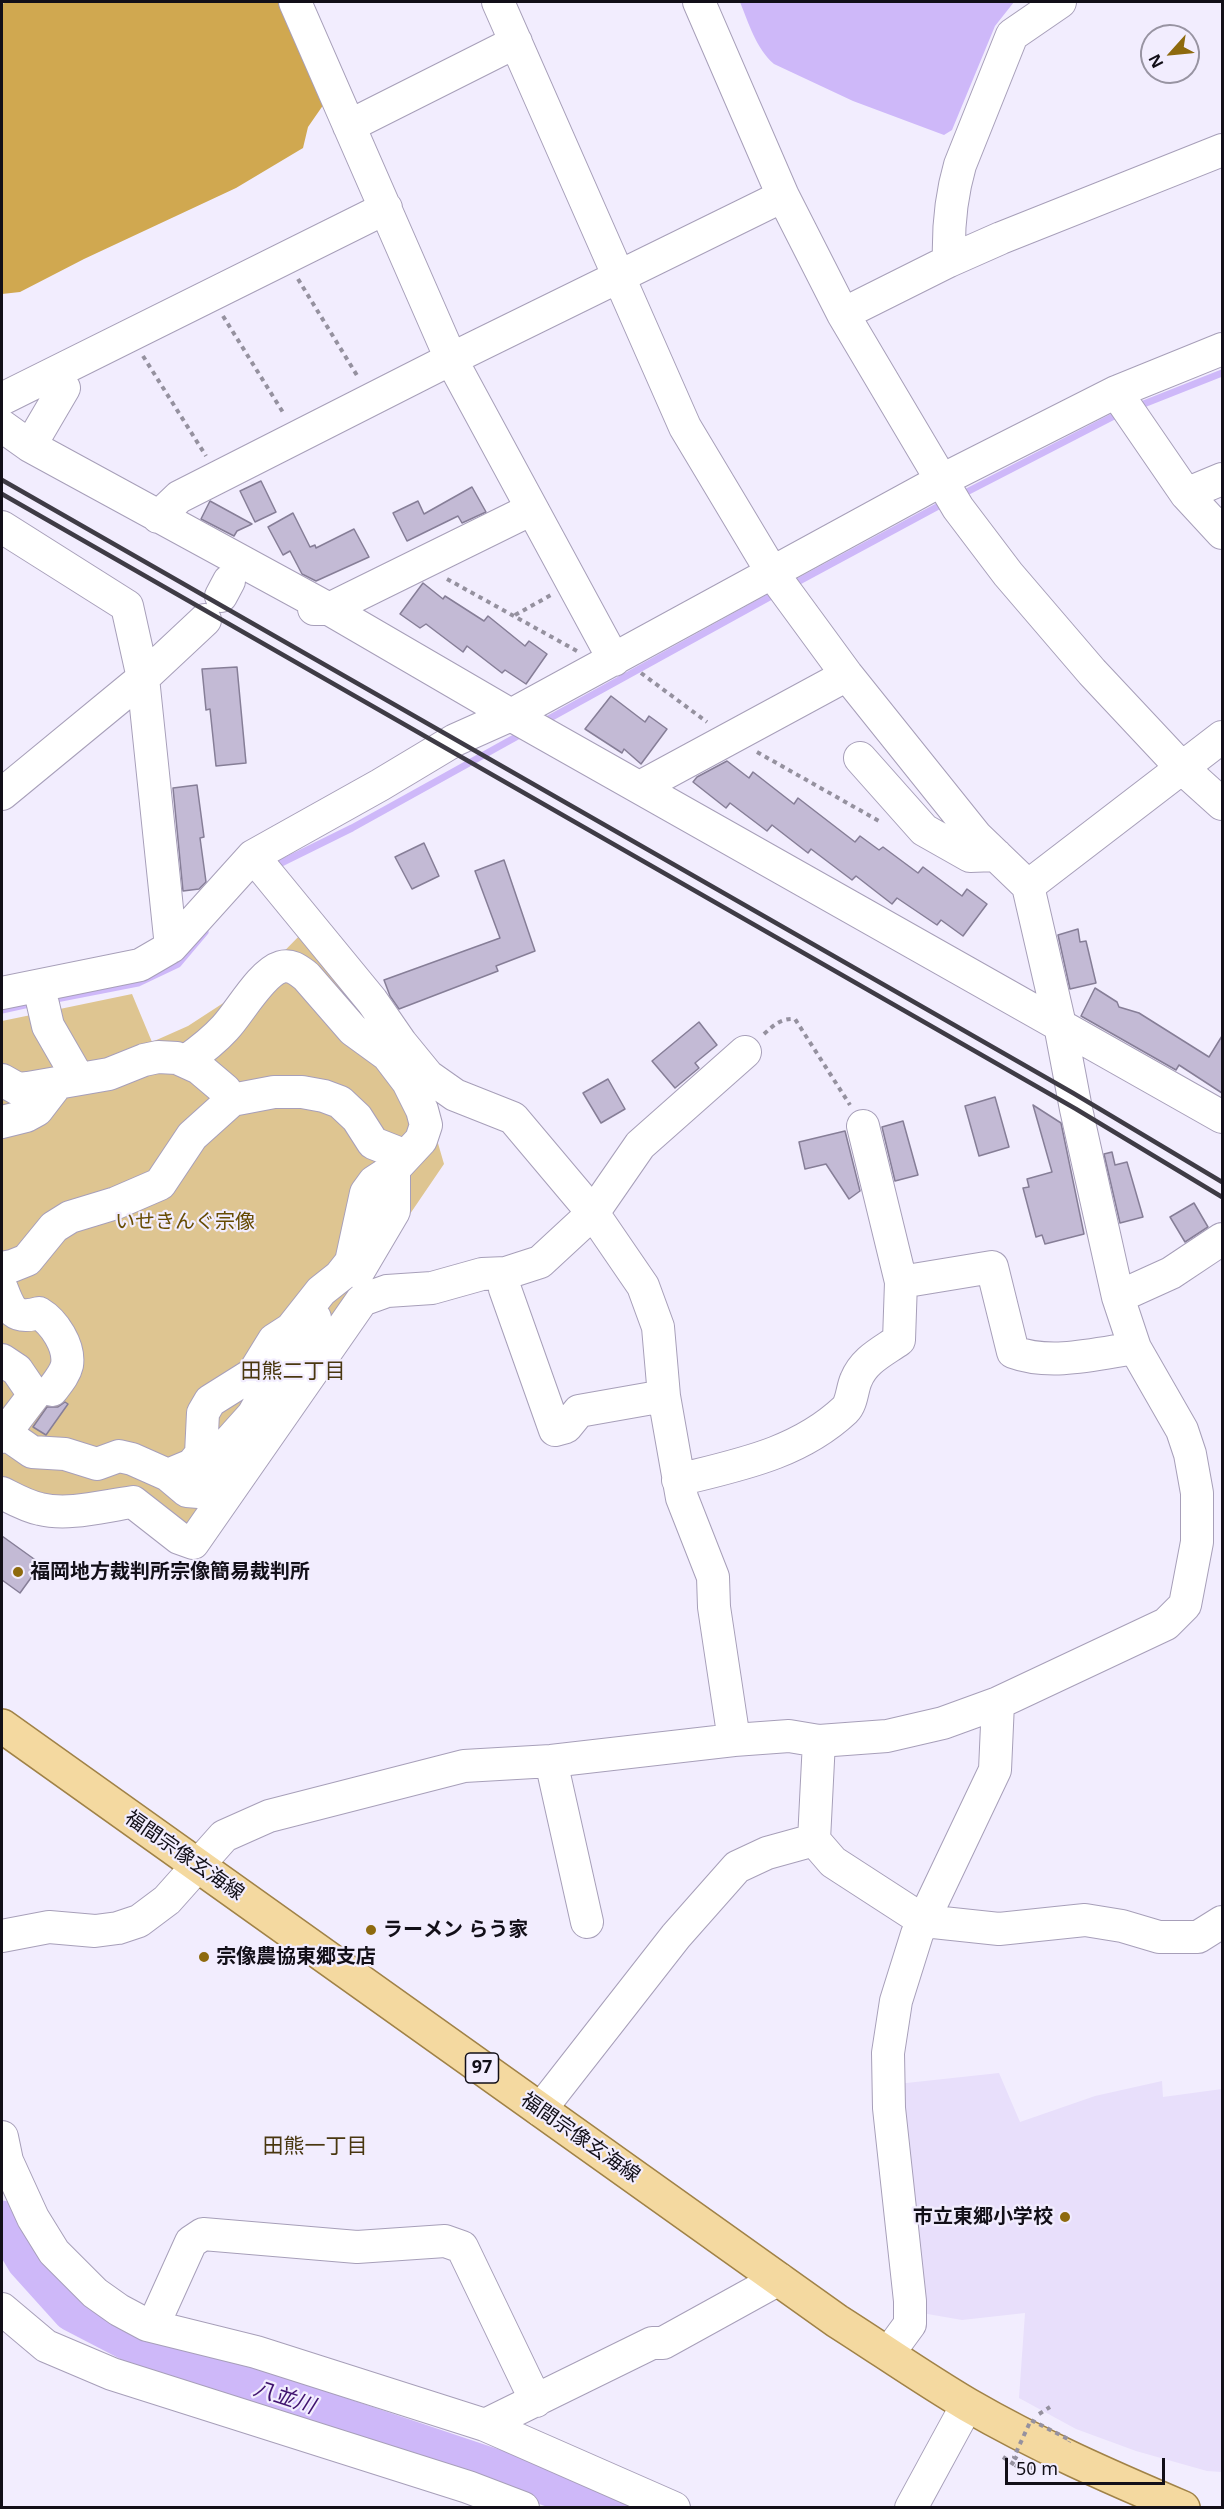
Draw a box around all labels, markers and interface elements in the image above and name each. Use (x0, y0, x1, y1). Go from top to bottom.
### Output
north arrow (1140, 24, 1200, 84)
text: N (1143, 50, 1169, 72)
park label: いせきんぐ宗像 (115, 1210, 255, 1234)
district label: 田熊二丁目 (241, 1359, 345, 1385)
place label: 福岡地方裁判所宗像簡易裁判所 (30, 1560, 310, 1584)
marker: 福岡地方裁判所宗像簡易裁判所 (11, 1565, 25, 1579)
street label: 福間宗像玄海線 (120, 1806, 248, 1906)
place label: ラーメン らう家 (383, 1918, 528, 1942)
marker: ラーメン らう家 (364, 1923, 378, 1937)
place label: 宗像農協東郷支店 (216, 1945, 376, 1969)
marker: 宗像農協東郷支店 (197, 1950, 211, 1964)
road number: 97 (466, 2053, 498, 2083)
street label: 福間宗像玄海線 (516, 2088, 644, 2188)
district label: 田熊一丁目 (263, 2134, 367, 2160)
place label: 市立東郷小学校 (913, 2205, 1053, 2229)
marker: 市立東郷小学校 (1058, 2210, 1072, 2224)
water label: 八並川 (250, 2376, 318, 2420)
scale bar (1008, 2446, 1168, 2484)
text: 50 m (1016, 2456, 1058, 2480)

